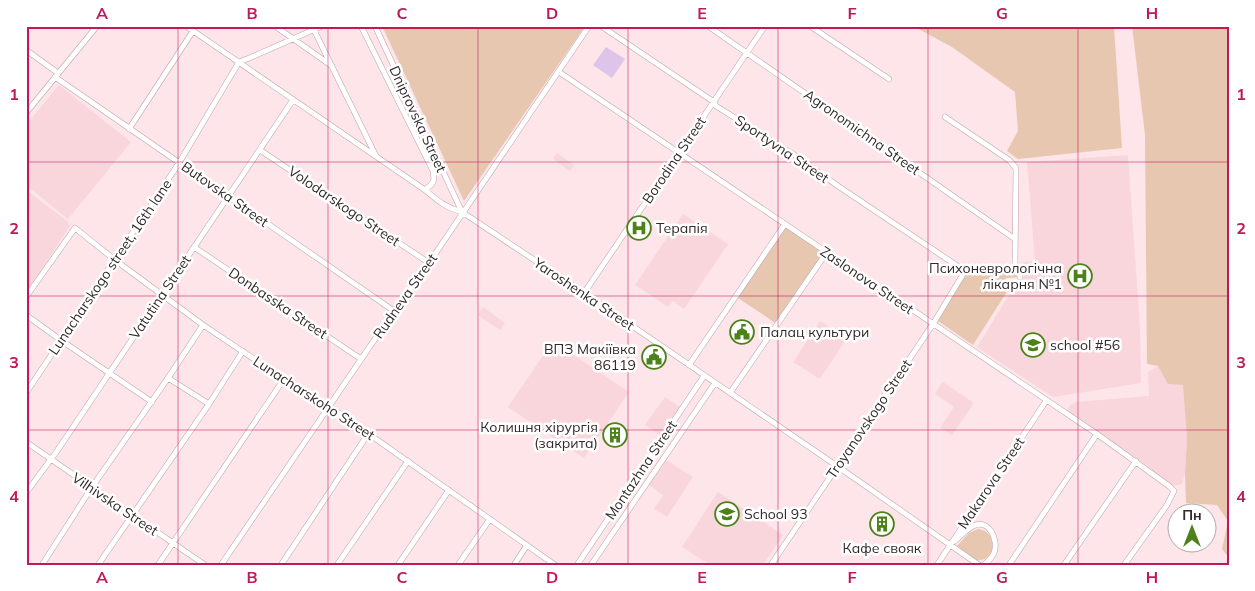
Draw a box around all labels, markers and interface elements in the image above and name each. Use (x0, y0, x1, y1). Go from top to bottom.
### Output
text: A (96, 3, 108, 23)
text: B (246, 3, 258, 23)
text: C (397, 3, 408, 23)
text: D (546, 3, 558, 23)
text: E (697, 3, 707, 23)
text: F (847, 3, 857, 23)
text: G (996, 3, 1008, 23)
text: H (1146, 3, 1158, 23)
street label: Dniprovska Street (385, 63, 451, 175)
text: 1 (9, 84, 19, 104)
text: 1 (1236, 84, 1246, 104)
street label: Agronomichna Street (800, 85, 924, 179)
street label: Sportyvna Street (732, 111, 833, 187)
street label: Borodina Street (638, 113, 710, 207)
street label: Butovska Street (178, 157, 272, 231)
street label: Volodarskogo Street (285, 162, 403, 250)
street label: Lunacharskogo street, 16th lane (44, 176, 176, 358)
hospital icon: Терапія (626, 215, 652, 241)
text: 2 (9, 218, 19, 238)
text: 2 (1236, 218, 1246, 238)
place label: Терапія (656, 219, 708, 237)
street label: Zaslonova Street (817, 242, 917, 318)
street label: Rudneva Street (369, 250, 441, 342)
street label: Vatutina Street (125, 251, 195, 342)
street label: Yaroshenka Street (529, 253, 638, 334)
place label: Психоневрологічна лікарня №1 (929, 259, 1062, 293)
street label: Donbasska Street (225, 263, 331, 343)
hospital icon: Психоневрологічна лікарня №1 (1067, 263, 1093, 289)
public building icon: Палац культури (729, 319, 755, 345)
place label: Палац культури (760, 323, 869, 341)
school or university icon: school #56 (1020, 332, 1046, 358)
place label: school #56 (1050, 336, 1120, 354)
place label: ВПЗ Макіївка 86119 (544, 340, 636, 374)
public building icon: ВПЗ Макіївка 86119 (641, 344, 667, 370)
text: 3 (9, 352, 19, 372)
street label: Lunacharskoho Street (250, 352, 378, 444)
text: 3 (1236, 352, 1246, 372)
street label: Troyanovskogo Street (822, 356, 916, 482)
street label: Montazhna Street (601, 417, 681, 523)
place label: Колишня хірургія (закрита) (480, 418, 598, 452)
building icon: Колишня хірургія (закрита) (602, 422, 628, 448)
street label: Makarova Street (954, 434, 1028, 532)
street label: Vilhivska Street (68, 469, 162, 540)
text: 4 (9, 486, 19, 506)
text: 4 (1236, 486, 1246, 506)
school or university icon: School 93 (714, 501, 740, 527)
north arrow (1168, 504, 1218, 554)
place label: School 93 (744, 505, 808, 523)
text: Пн (1182, 506, 1202, 524)
building icon: Кафе свояк (869, 511, 895, 537)
place label: Кафе свояк (843, 539, 922, 557)
text: A (96, 567, 108, 587)
text: B (246, 567, 258, 587)
text: C (397, 567, 408, 587)
text: D (546, 567, 558, 587)
text: E (697, 567, 707, 587)
text: F (847, 567, 857, 587)
text: G (996, 567, 1008, 587)
text: H (1146, 567, 1158, 587)

